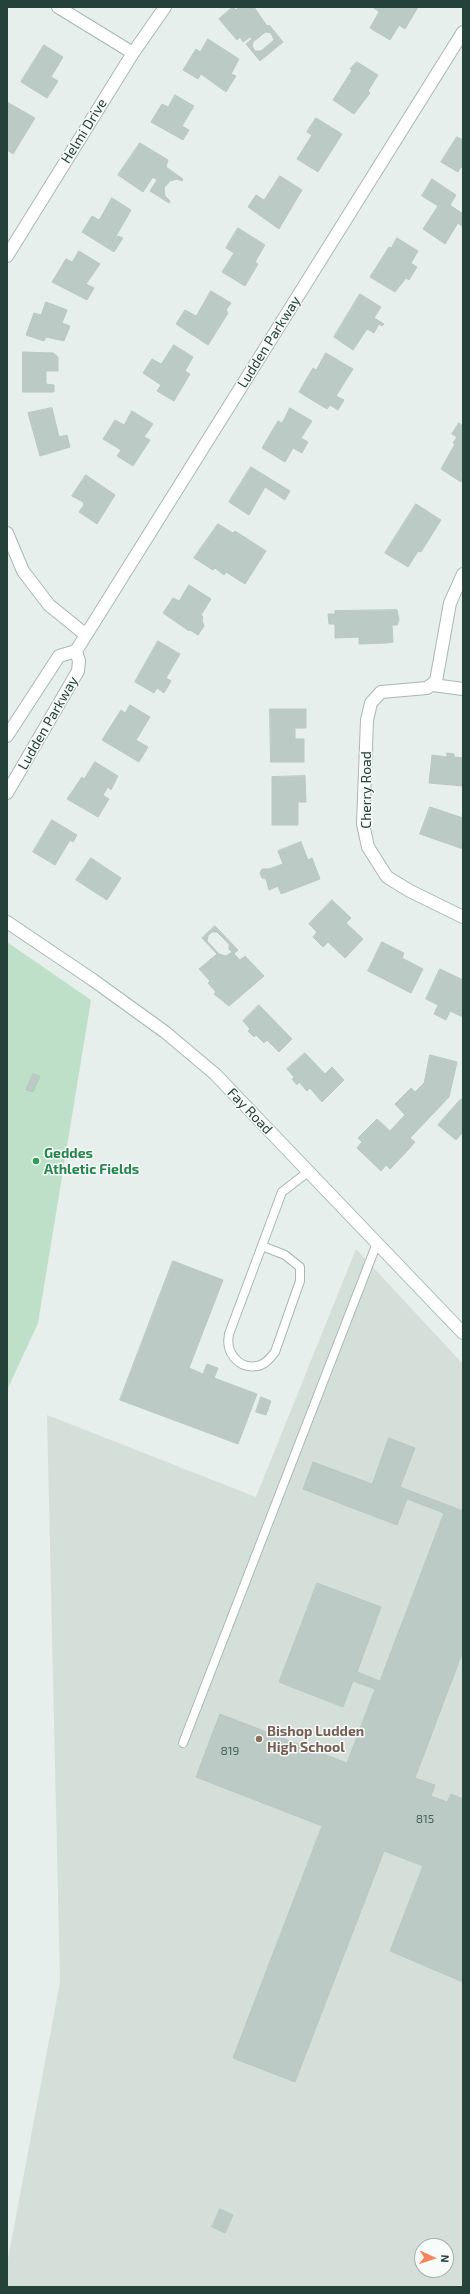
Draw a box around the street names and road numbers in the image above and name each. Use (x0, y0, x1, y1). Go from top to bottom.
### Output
street label: Helmi Drive (58, 96, 110, 166)
street label: Ludden Parkway (234, 293, 304, 391)
street label: Ludden Parkway (14, 673, 82, 773)
street label: Cherry Road (358, 751, 374, 829)
street label: Fay Road (224, 1084, 276, 1138)

